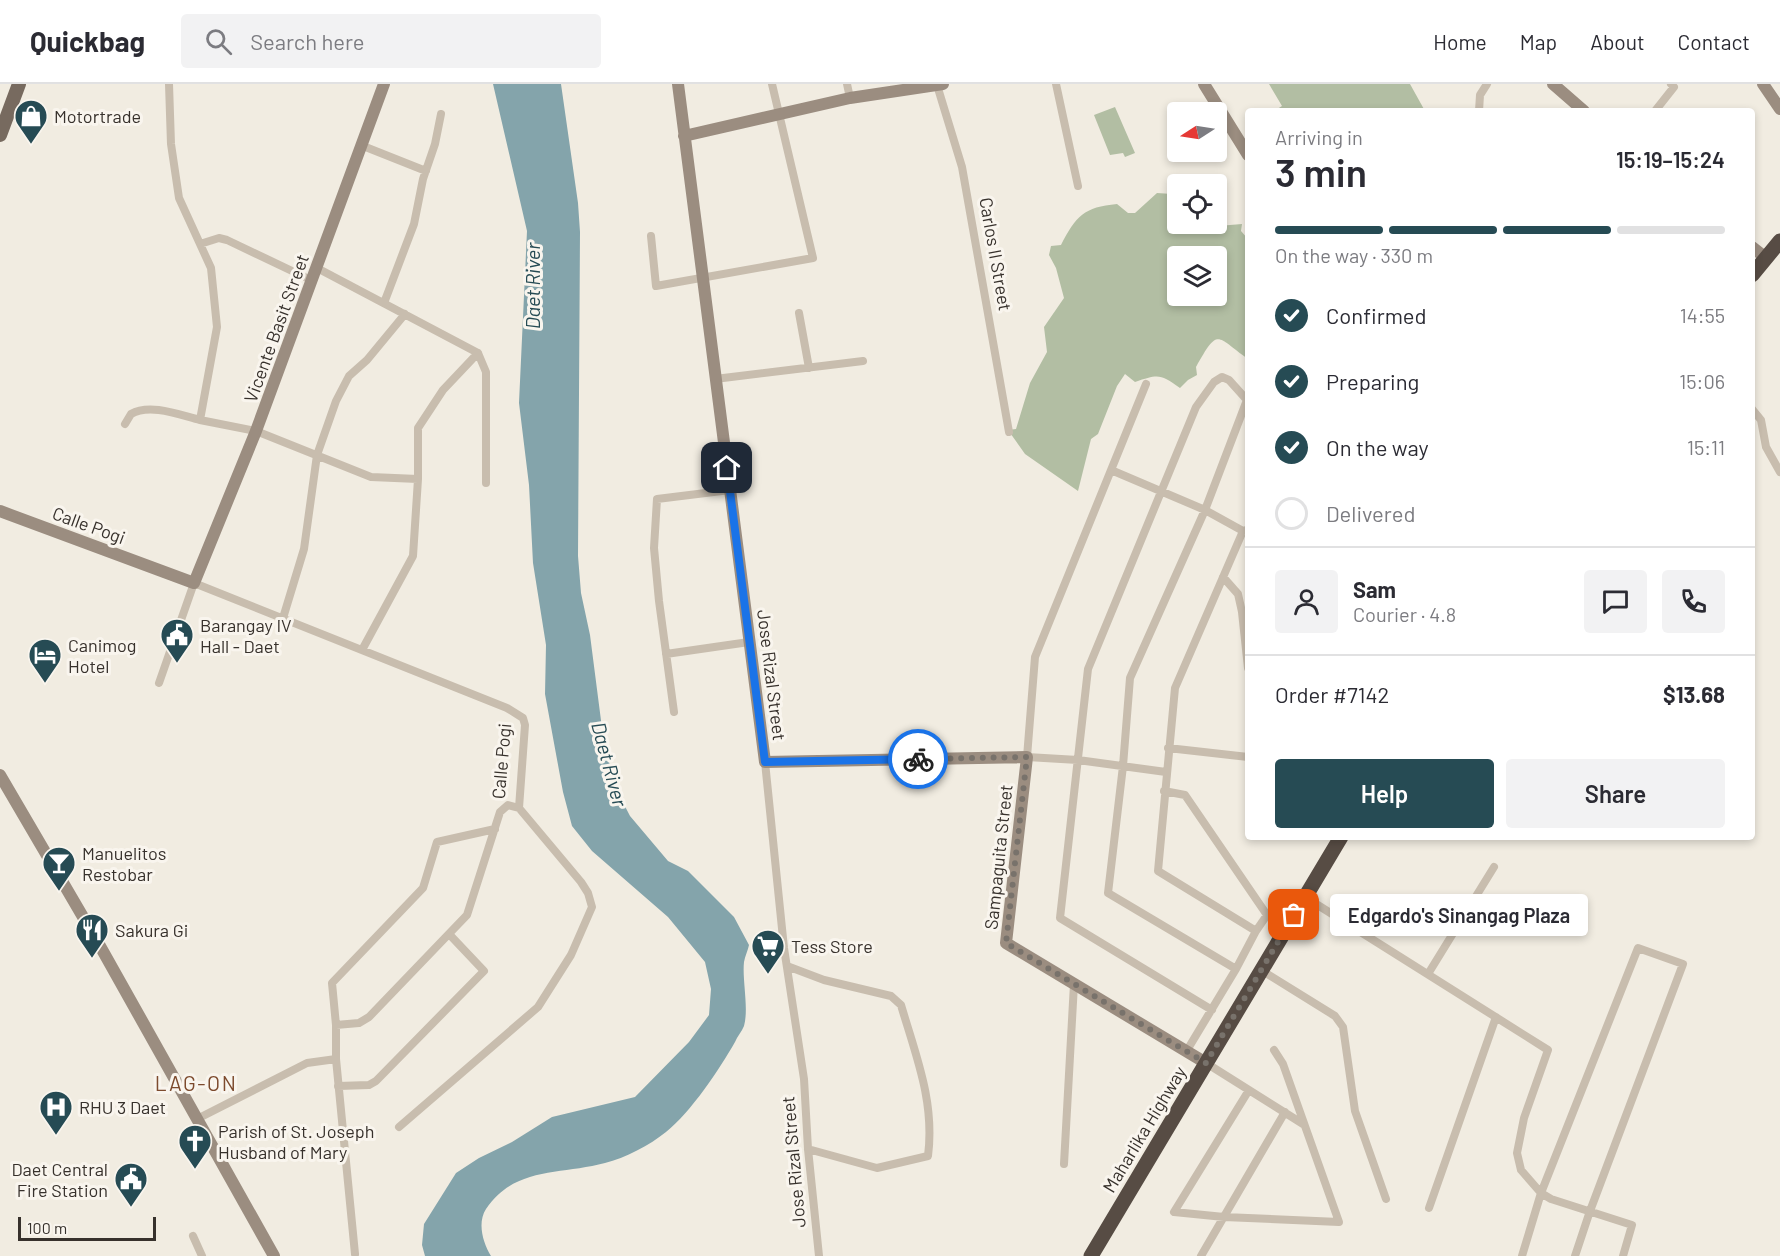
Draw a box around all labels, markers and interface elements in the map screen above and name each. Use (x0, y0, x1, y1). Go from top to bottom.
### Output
search box (181, 14, 601, 68)
text: Quickbag (30, 24, 145, 58)
icon: search (202, 25, 235, 58)
text: Search here (250, 28, 365, 54)
text: Home (1433, 29, 1487, 54)
text: Map (1520, 29, 1557, 54)
text: About (1590, 29, 1645, 54)
text: Contact (1678, 29, 1750, 54)
shop icon: Motortrade (13, 98, 49, 145)
north arrow (1167, 102, 1227, 162)
map controls (1167, 102, 1227, 306)
place label: Motortrade (54, 105, 141, 127)
text: Arriving in (1275, 125, 1363, 149)
text: 15:19–15:24 (1616, 146, 1725, 172)
text: 3 min (1275, 148, 1367, 195)
button: locate (1167, 174, 1227, 234)
street label: Carlos II Street (975, 196, 1017, 312)
water label: Daet River (520, 242, 544, 329)
text: On the way · 330 m (1275, 243, 1433, 267)
button: layers (1167, 246, 1227, 306)
street label: Vicente Basit Street (239, 251, 313, 405)
icon: check (1275, 299, 1308, 332)
text: Confirmed (1326, 302, 1426, 328)
text: 14:55 (1680, 303, 1725, 327)
icon: check (1275, 365, 1308, 398)
text: Preparing (1326, 368, 1419, 394)
text: 15:06 (1679, 369, 1725, 393)
icon: check (1275, 431, 1308, 464)
text: On the way (1326, 434, 1429, 460)
text: 15:11 (1687, 435, 1725, 459)
pin (701, 442, 752, 493)
icon: home (710, 451, 743, 484)
text: Delivered (1326, 500, 1415, 526)
street label: Calle Pogi (50, 502, 128, 548)
button: person (1275, 570, 1338, 633)
button: chat (1584, 570, 1647, 633)
button: phone (1662, 570, 1725, 633)
text: Sam (1353, 576, 1396, 602)
text: Courier · 4.8 (1353, 602, 1456, 626)
street label: Jose Rizal Street (753, 608, 791, 742)
place label: Barangay IV Hall - Daet (200, 614, 292, 657)
public building icon: Barangay IV Hall - Daet (159, 617, 195, 664)
place label: Canimog Hotel (68, 634, 137, 677)
hotel icon: Canimog Hotel (27, 637, 63, 684)
text: Order #7142 (1275, 681, 1389, 707)
text: $13.68 (1663, 681, 1725, 707)
water label: Daet River (587, 719, 633, 810)
street label: Calle Pogi (487, 722, 515, 800)
courier (888, 729, 948, 789)
icon: bike (902, 743, 935, 776)
button: Help (1275, 759, 1494, 828)
button: Share (1506, 759, 1725, 828)
street label: Sampaguita Street (979, 783, 1017, 931)
place label: Manuelitos Restobar (82, 842, 167, 885)
bar icon: Manuelitos Restobar (41, 845, 77, 892)
pin (1268, 889, 1319, 940)
callout: Edgardo's Sinangag Plaza (1330, 894, 1588, 936)
icon: bag (1277, 898, 1310, 931)
text: Edgardo's Sinangag Plaza (1348, 903, 1570, 927)
restaurant icon: Sakura Gi (74, 912, 110, 959)
place label: Sakura Gi (115, 919, 188, 941)
supermarket icon: Tess Store (750, 928, 786, 975)
place label: Tess Store (791, 935, 873, 957)
street label: Maharlika Highway (1098, 1062, 1190, 1196)
district label: LAG-ON (155, 1070, 237, 1095)
hospital icon: RHU 3 Daet (38, 1089, 74, 1136)
street label: Jose Rizal Street (776, 1095, 810, 1229)
place label: RHU 3 Daet (79, 1096, 166, 1118)
place label: Parish of St. Joseph Husband of Mary (218, 1120, 374, 1163)
church icon: Parish of St. Joseph Husband of Mary (177, 1123, 213, 1170)
place label: Daet Central Fire Station (12, 1158, 108, 1201)
public building icon: Daet Central Fire Station (113, 1161, 149, 1208)
scale bar (18, 1214, 156, 1242)
text: 100 m (27, 1218, 67, 1237)

